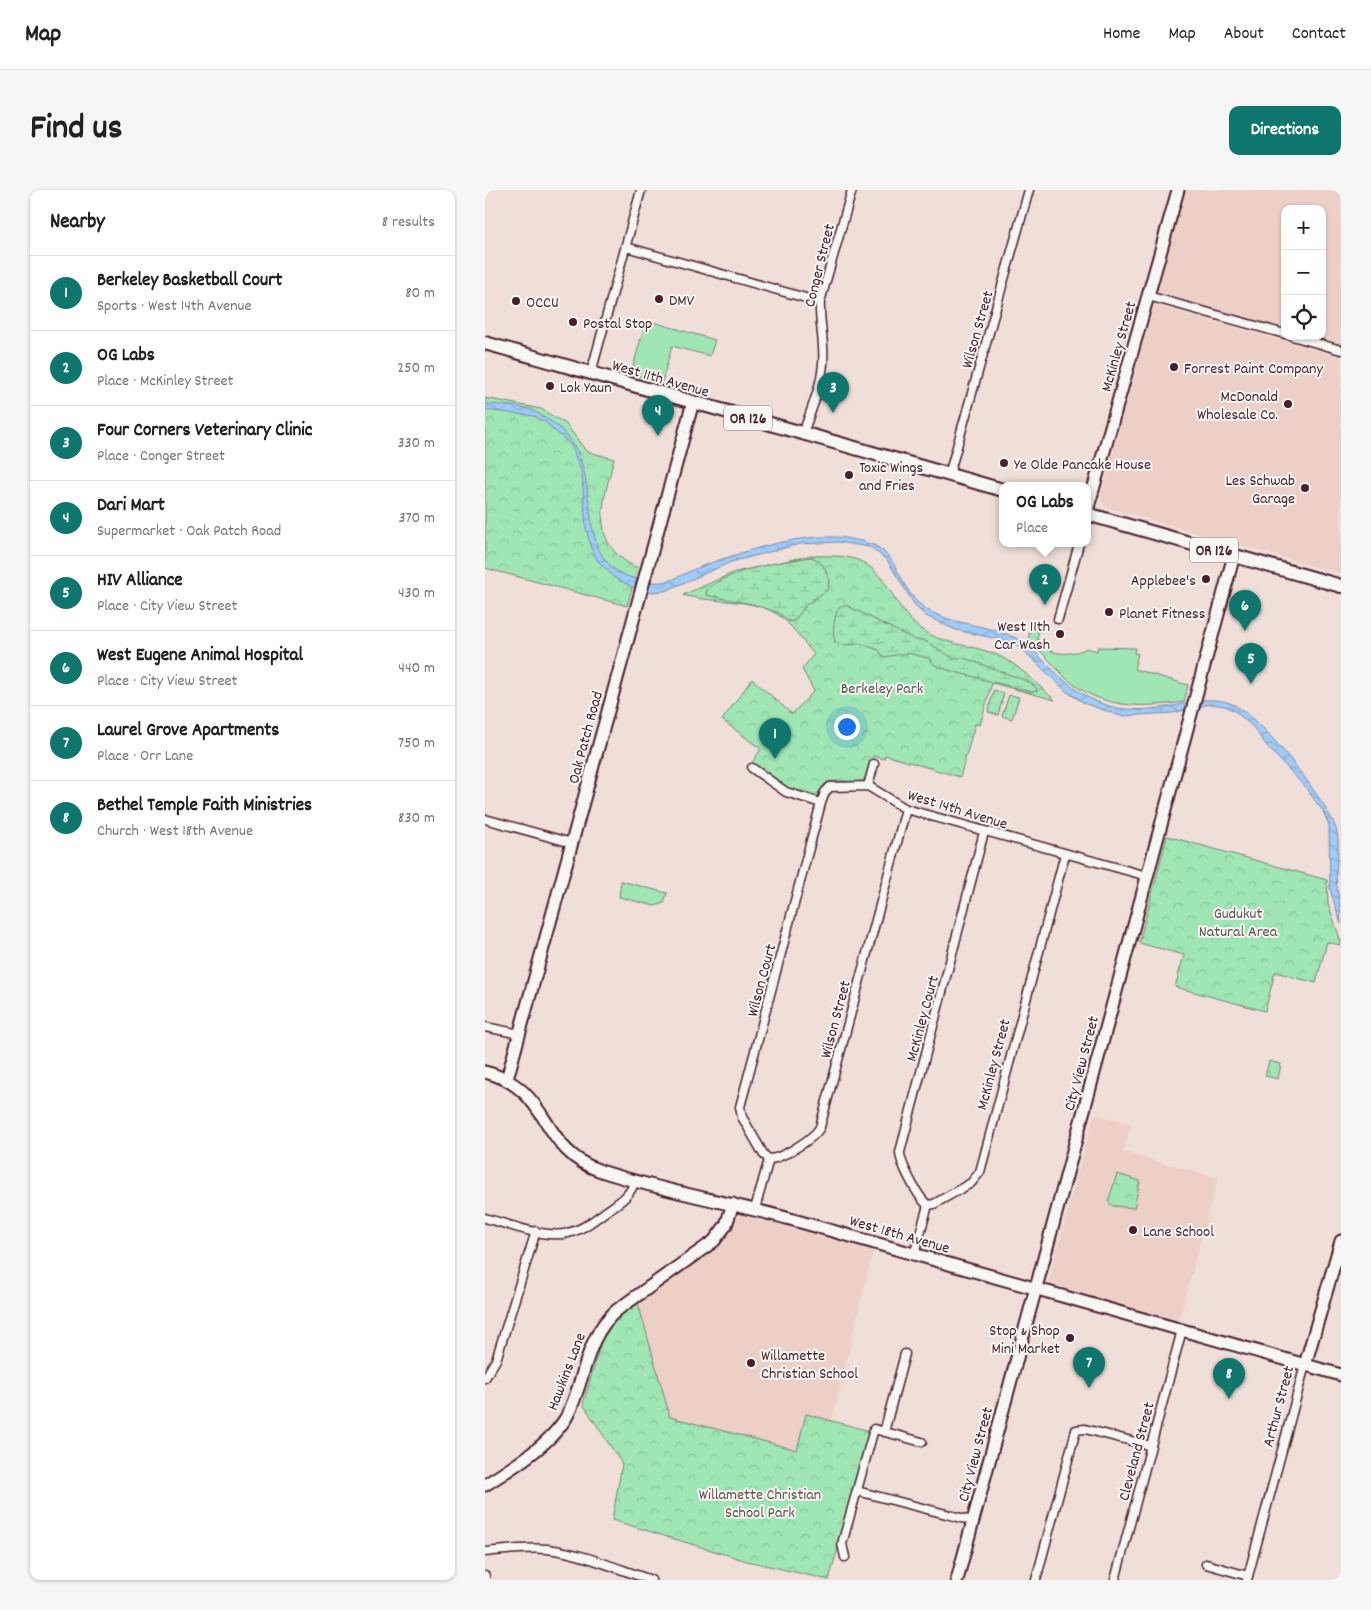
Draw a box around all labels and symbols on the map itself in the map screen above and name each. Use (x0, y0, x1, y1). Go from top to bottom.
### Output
street label: Conger Street (799, 222, 842, 310)
street label: Wilson Street (956, 288, 1000, 371)
place label: DMV (669, 290, 695, 313)
place label: OCCU (526, 292, 559, 315)
marker: DMV (653, 293, 665, 305)
marker: OCCU (510, 295, 522, 307)
street label: McKinley Street (1095, 299, 1143, 395)
place label: Postal Stop (583, 313, 652, 336)
marker: Postal Stop (567, 316, 579, 328)
street label: West 11th Avenue (609, 355, 712, 404)
place label: Forrest Paint Company (1184, 358, 1323, 381)
marker: Forrest Paint Company (1168, 361, 1180, 373)
pin: 3 (817, 372, 849, 413)
place label: Lok Yaun (560, 377, 612, 400)
marker: Lok Yaun (544, 380, 556, 392)
place label: McDonald Wholesale Co. (1197, 386, 1278, 427)
pin: 4 (642, 395, 674, 436)
marker: McDonald Wholesale Co. (1282, 398, 1294, 410)
road number: OR 126 (724, 406, 772, 430)
place label: Ye Olde Pancake House (1014, 454, 1151, 477)
place label: Toxic Wings and Fries (859, 457, 924, 498)
marker: Ye Olde Pancake House (998, 457, 1010, 469)
marker: Toxic Wings and Fries (843, 469, 855, 481)
place label: Les Schwab Garage (1225, 470, 1295, 511)
marker: Les Schwab Garage (1299, 482, 1311, 494)
road number: OR 126 (1190, 538, 1238, 562)
pin: 2 (1029, 564, 1061, 605)
place label: Applebee's (1131, 570, 1196, 593)
marker: Applebee's (1200, 573, 1212, 585)
pin: 6 (1229, 590, 1261, 631)
place label: Planet Fitness (1119, 603, 1206, 626)
marker: Planet Fitness (1103, 606, 1115, 618)
place label: West 11th Car Wash (994, 616, 1050, 657)
marker: West 11th Car Wash (1054, 628, 1066, 640)
pin: 5 (1235, 643, 1267, 684)
park label: Berkeley Park (841, 678, 923, 701)
street label: Oak Patch Road (563, 689, 610, 786)
your location (834, 714, 860, 740)
pin: 1 (759, 718, 791, 759)
street label: West 14th Avenue (904, 784, 1010, 836)
park label: Gudukut Natural Area (1199, 903, 1278, 944)
street label: Wilson Court (742, 942, 783, 1020)
street label: McKinley Court (901, 973, 946, 1064)
street label: Wilson Street (815, 978, 858, 1061)
street label: City View Street (1059, 1014, 1106, 1114)
street label: McKinley Street (971, 1016, 1018, 1113)
street label: West 18th Avenue (847, 1210, 952, 1261)
place label: Lane School (1143, 1221, 1214, 1244)
marker: Lane School (1127, 1224, 1139, 1236)
place label: Stop & Shop Mini Market (989, 1320, 1060, 1361)
street label: Hawkins Lane (542, 1330, 593, 1414)
marker: Stop & Shop Mini Market (1064, 1332, 1076, 1344)
place label: Willamette Christian School (761, 1345, 858, 1386)
pin: 7 (1073, 1347, 1105, 1388)
marker: Willamette Christian School (745, 1357, 757, 1369)
pin: 8 (1213, 1358, 1245, 1399)
street label: Arthur Street (1258, 1363, 1301, 1450)
street label: Cleveland Street (1113, 1400, 1162, 1504)
street label: City View Street (953, 1405, 1000, 1505)
park label: Willamette Christian School Park (699, 1484, 821, 1525)

